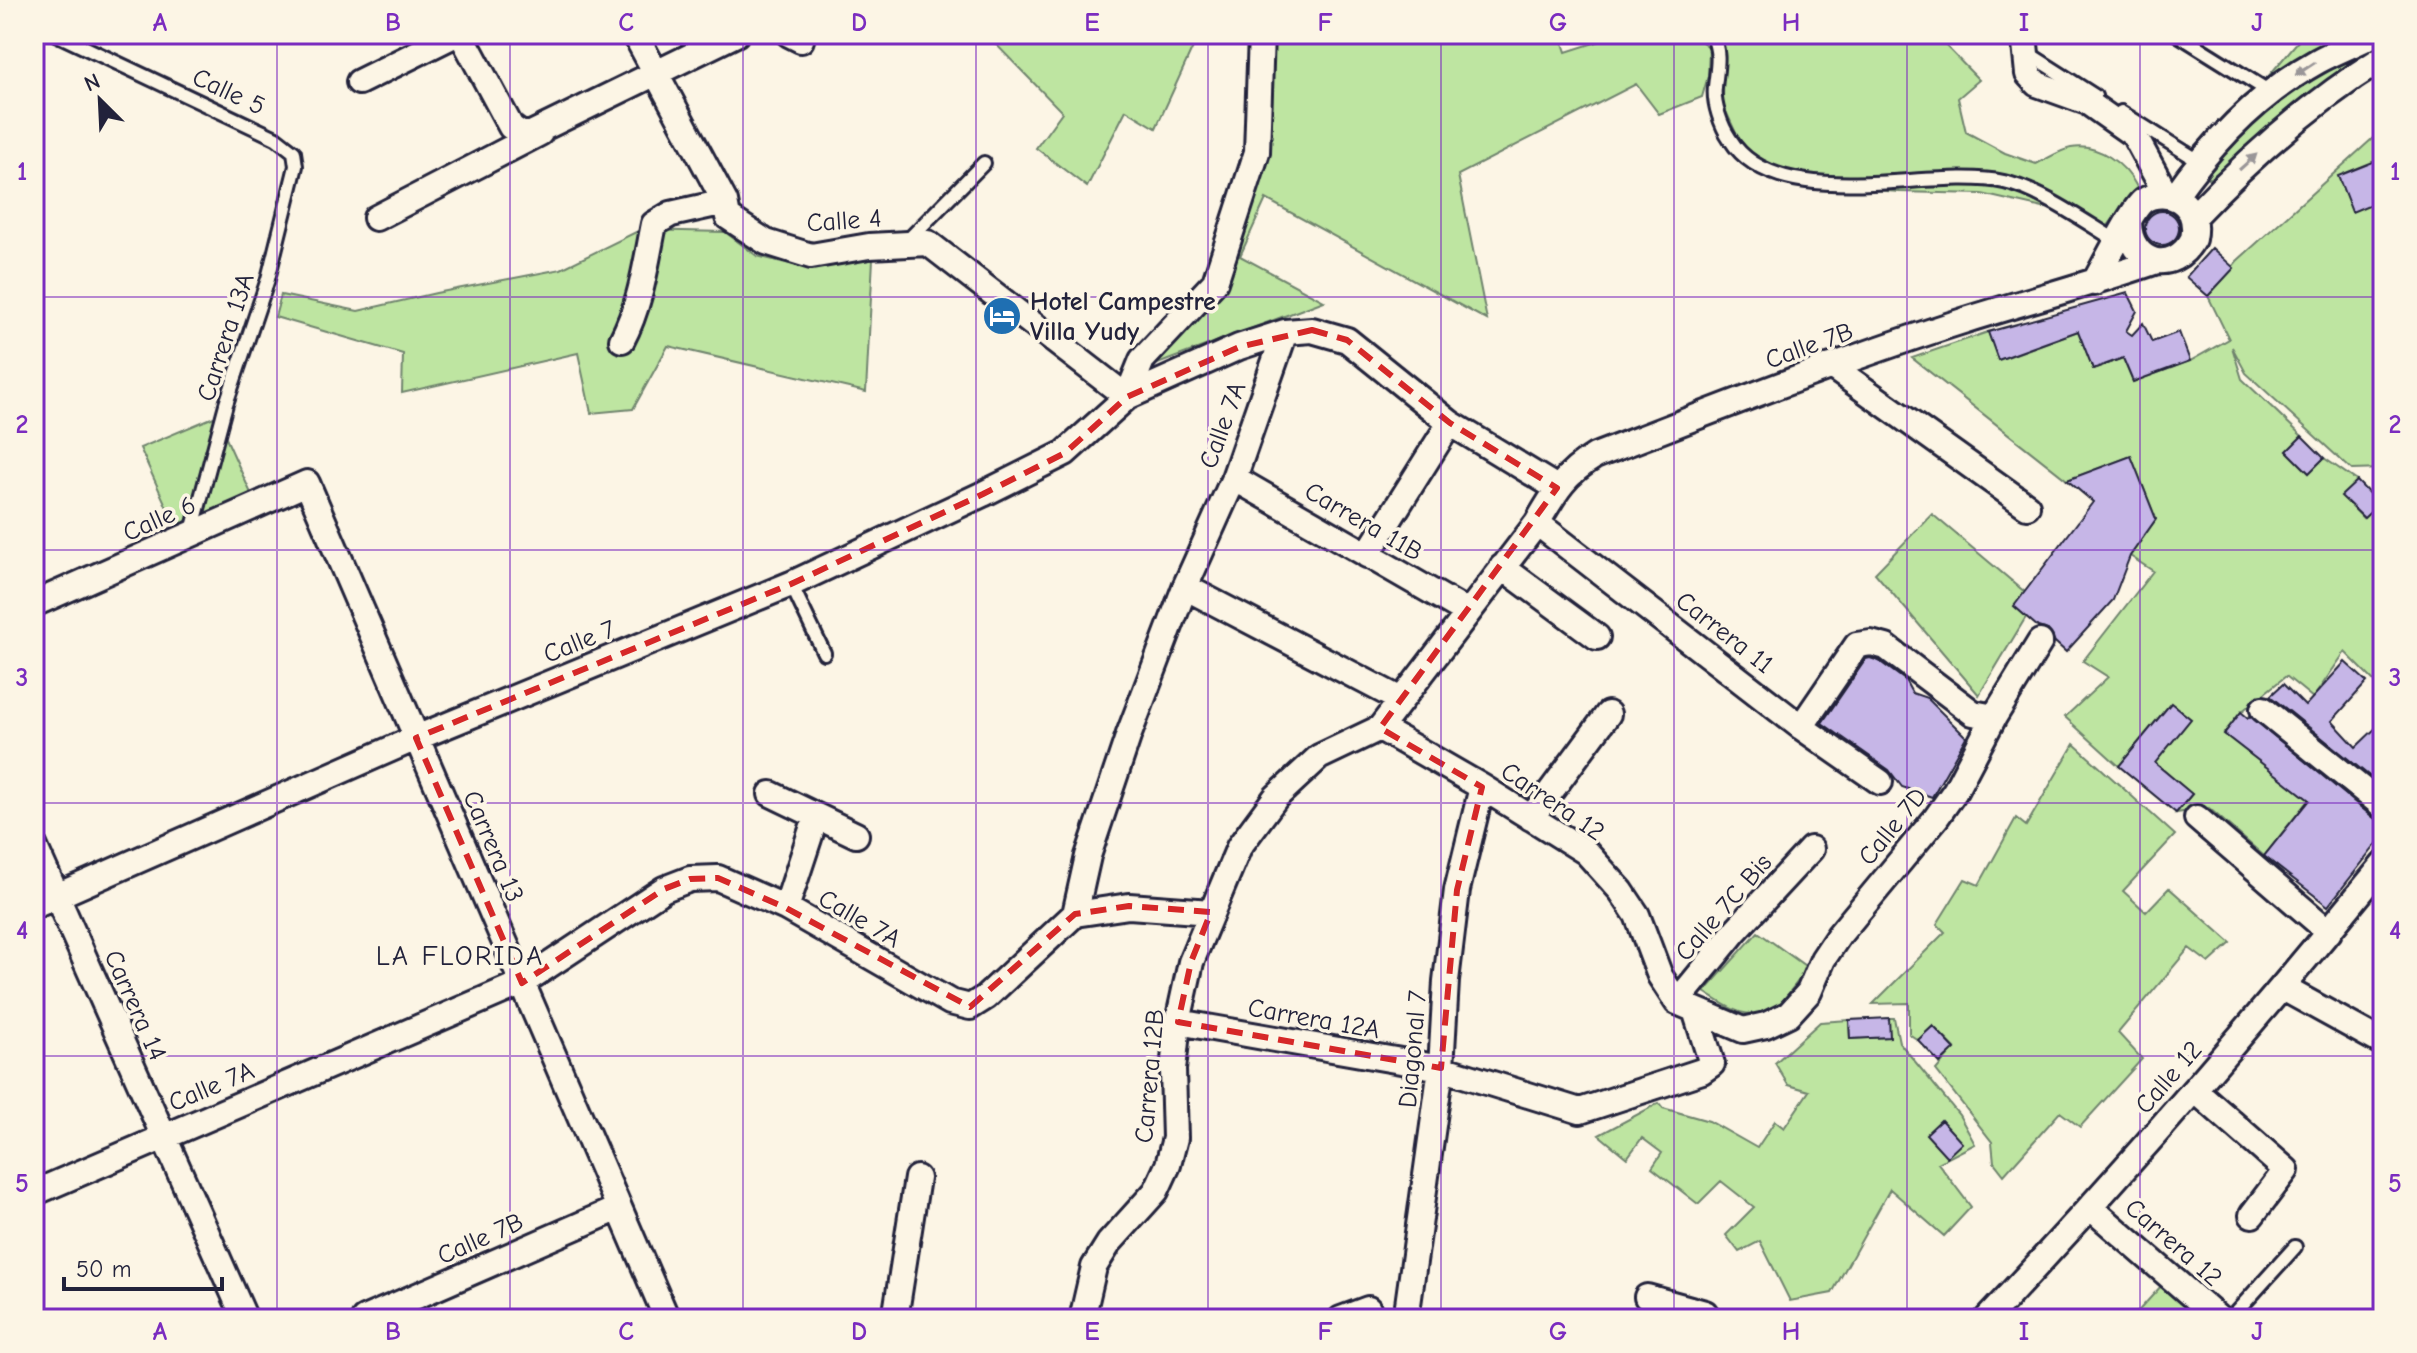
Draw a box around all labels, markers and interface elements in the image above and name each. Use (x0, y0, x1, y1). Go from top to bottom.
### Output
text: A (153, 8, 168, 38)
text: B (385, 8, 401, 38)
text: C (618, 8, 634, 38)
text: D (851, 8, 867, 38)
text: E (1084, 8, 1100, 38)
text: F (1317, 8, 1333, 38)
text: G (1549, 8, 1567, 38)
text: H (1782, 8, 1800, 38)
text: I (2019, 8, 2029, 38)
text: J (2251, 8, 2263, 38)
north arrow (60, 60, 140, 140)
one-way arrow (2294, 61, 2315, 76)
street label: Calle 5 (188, 62, 270, 122)
text: N (80, 68, 104, 97)
one-way arrow (2239, 154, 2258, 172)
text: 1 (17, 157, 27, 187)
text: 1 (2390, 157, 2400, 187)
street label: Calle 4 (806, 203, 883, 239)
street label: Carrera 13A (191, 269, 261, 405)
place label: Hotel Campestre Villa Yudy (1030, 287, 1216, 347)
hotel icon: Hotel Campestre Villa Yudy (981, 295, 1023, 337)
street label: Calle 7B (1761, 316, 1857, 376)
street label: Calle 7A (1193, 378, 1252, 473)
text: 2 (16, 410, 28, 440)
text: 2 (2389, 410, 2401, 440)
street label: Carrera 11B (1299, 476, 1428, 568)
street label: Calle 6 (118, 490, 200, 548)
street label: Carrera 11 (1670, 586, 1779, 680)
street label: Calle 7 (539, 614, 620, 670)
text: 3 (16, 663, 28, 693)
text: 3 (2389, 663, 2401, 693)
street label: Carrera 12 (1495, 756, 1610, 847)
street label: Calle 7D (1852, 782, 1933, 871)
street label: Carrera 13 (456, 786, 530, 907)
street label: Calle 7C Bis (1669, 848, 1778, 967)
street label: Calle 7A (813, 883, 906, 954)
text: 4 (16, 916, 28, 946)
text: 4 (2389, 916, 2401, 946)
district label: LA FLORIDA (376, 940, 544, 972)
street label: Carrera 14 (98, 946, 173, 1065)
street label: Diagonal 7 (1393, 989, 1433, 1109)
street label: Carrera 12A (1245, 993, 1382, 1045)
street label: Carrera 12B (1129, 1008, 1171, 1144)
street label: Calle 12 (2129, 1035, 2208, 1120)
street label: Calle 7A (164, 1056, 259, 1118)
text: 5 (15, 1169, 29, 1199)
text: 5 (2388, 1169, 2402, 1199)
street label: Carrera 12 (2119, 1193, 2228, 1293)
street label: Calle 7B (433, 1207, 528, 1271)
scale bar (64, 1241, 222, 1291)
text: 50 m (76, 1255, 132, 1283)
text: A (153, 1317, 168, 1347)
text: B (385, 1317, 401, 1347)
text: C (618, 1317, 634, 1347)
text: D (851, 1317, 867, 1347)
text: E (1084, 1317, 1100, 1347)
text: F (1317, 1317, 1333, 1347)
text: G (1549, 1317, 1567, 1347)
text: H (1782, 1317, 1800, 1347)
text: I (2019, 1317, 2029, 1347)
text: J (2251, 1317, 2263, 1347)

